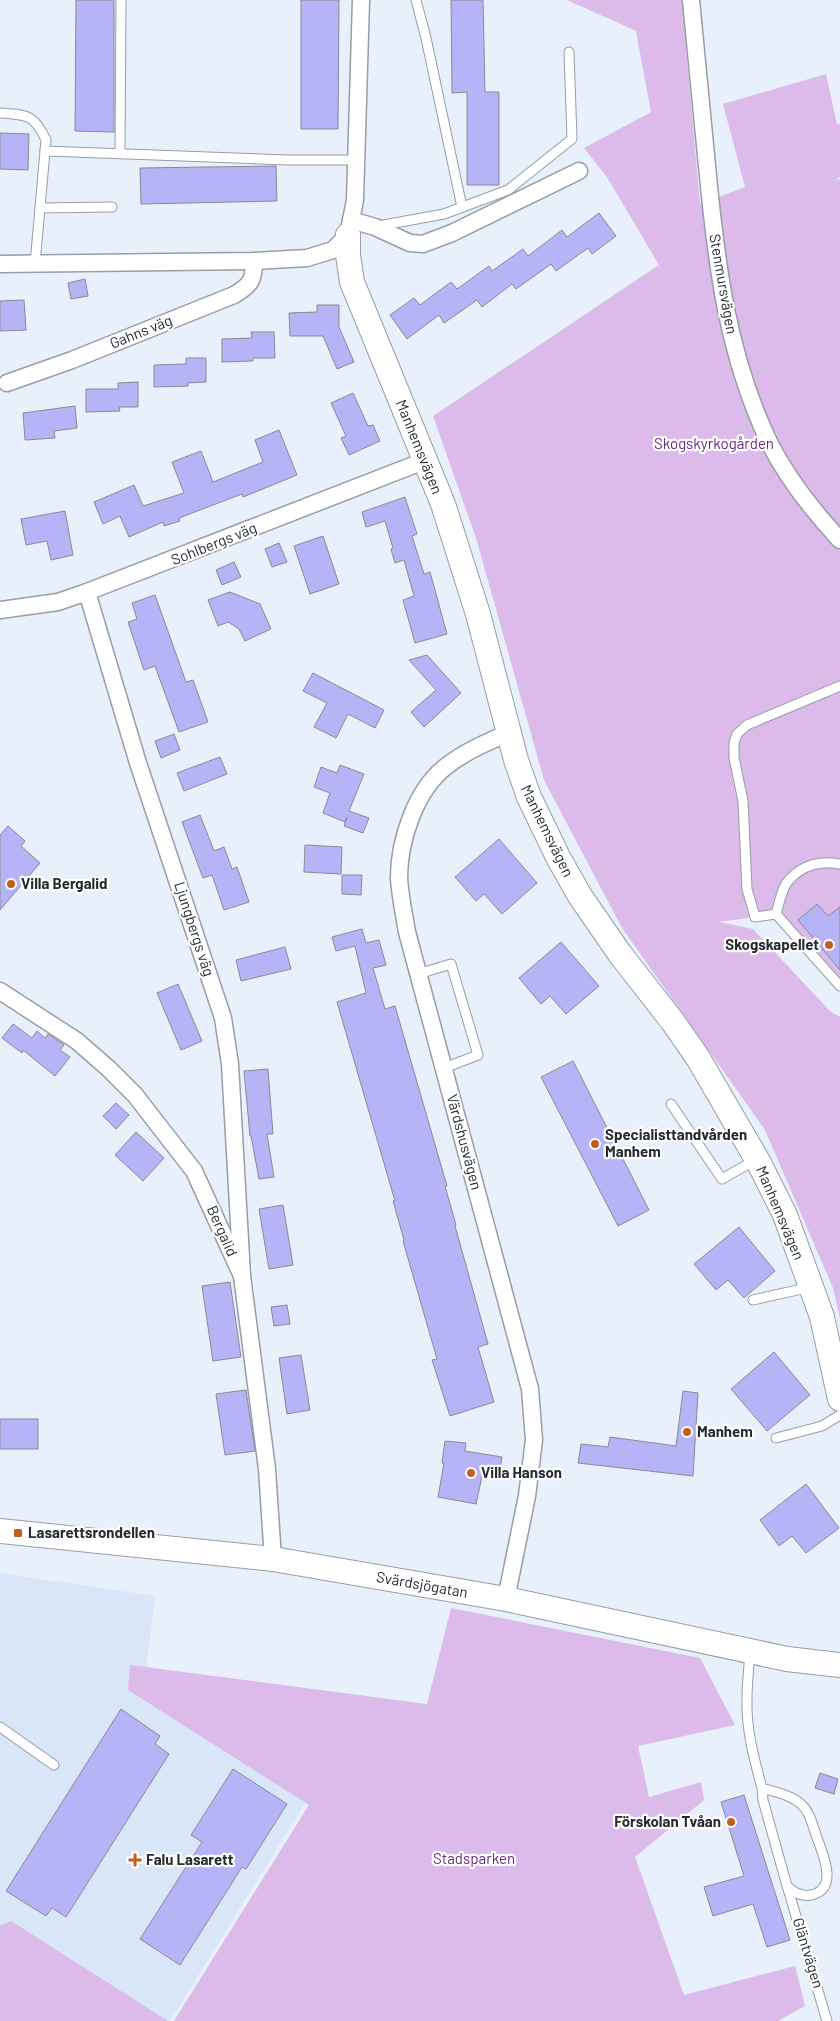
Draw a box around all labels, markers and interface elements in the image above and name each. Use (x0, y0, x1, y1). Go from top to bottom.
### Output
street label: Stenmursvägen (706, 232, 742, 335)
street label: Gahns väg (107, 310, 174, 352)
street label: Manhemsvägen (393, 397, 447, 497)
park label: Skogskyrkogården (654, 434, 774, 452)
street label: Sohlbergs väg (168, 518, 259, 568)
street label: Manhemsvägen (518, 782, 578, 880)
place label: Villa Bergalid (21, 874, 108, 892)
marker: Villa Bergalid (5, 878, 17, 890)
street label: Ljungbergs väg (171, 879, 219, 978)
place label: Skogskapellet (725, 935, 819, 953)
marker: Skogskapellet (823, 939, 835, 951)
street label: Värdshusvägen (444, 1092, 486, 1191)
place label: Specialisttandvården Manhem (605, 1125, 747, 1160)
marker: Specialisttandvården Manhem (589, 1138, 601, 1150)
street label: Manhemsvägen (753, 1163, 809, 1262)
street label: Bergalid (204, 1202, 242, 1259)
place label: Manhem (697, 1422, 753, 1440)
marker: Manhem (681, 1426, 693, 1438)
place label: Villa Hanson (481, 1463, 562, 1481)
marker: Villa Hanson (465, 1467, 477, 1479)
place label: Lasarettsrondellen (28, 1523, 155, 1541)
marker: Lasarettsrondellen (12, 1527, 24, 1539)
street label: Svärdsjögatan (375, 1567, 469, 1601)
place label: Förskolan Tvåan (614, 1812, 721, 1830)
marker: Förskolan Tvåan (725, 1816, 737, 1828)
park label: Stadsparken (433, 1849, 515, 1867)
place label: Falu Lasarett (146, 1850, 234, 1868)
marker: Falu Lasarett (128, 1853, 142, 1867)
street label: Gläntvägen (790, 1915, 828, 1990)

